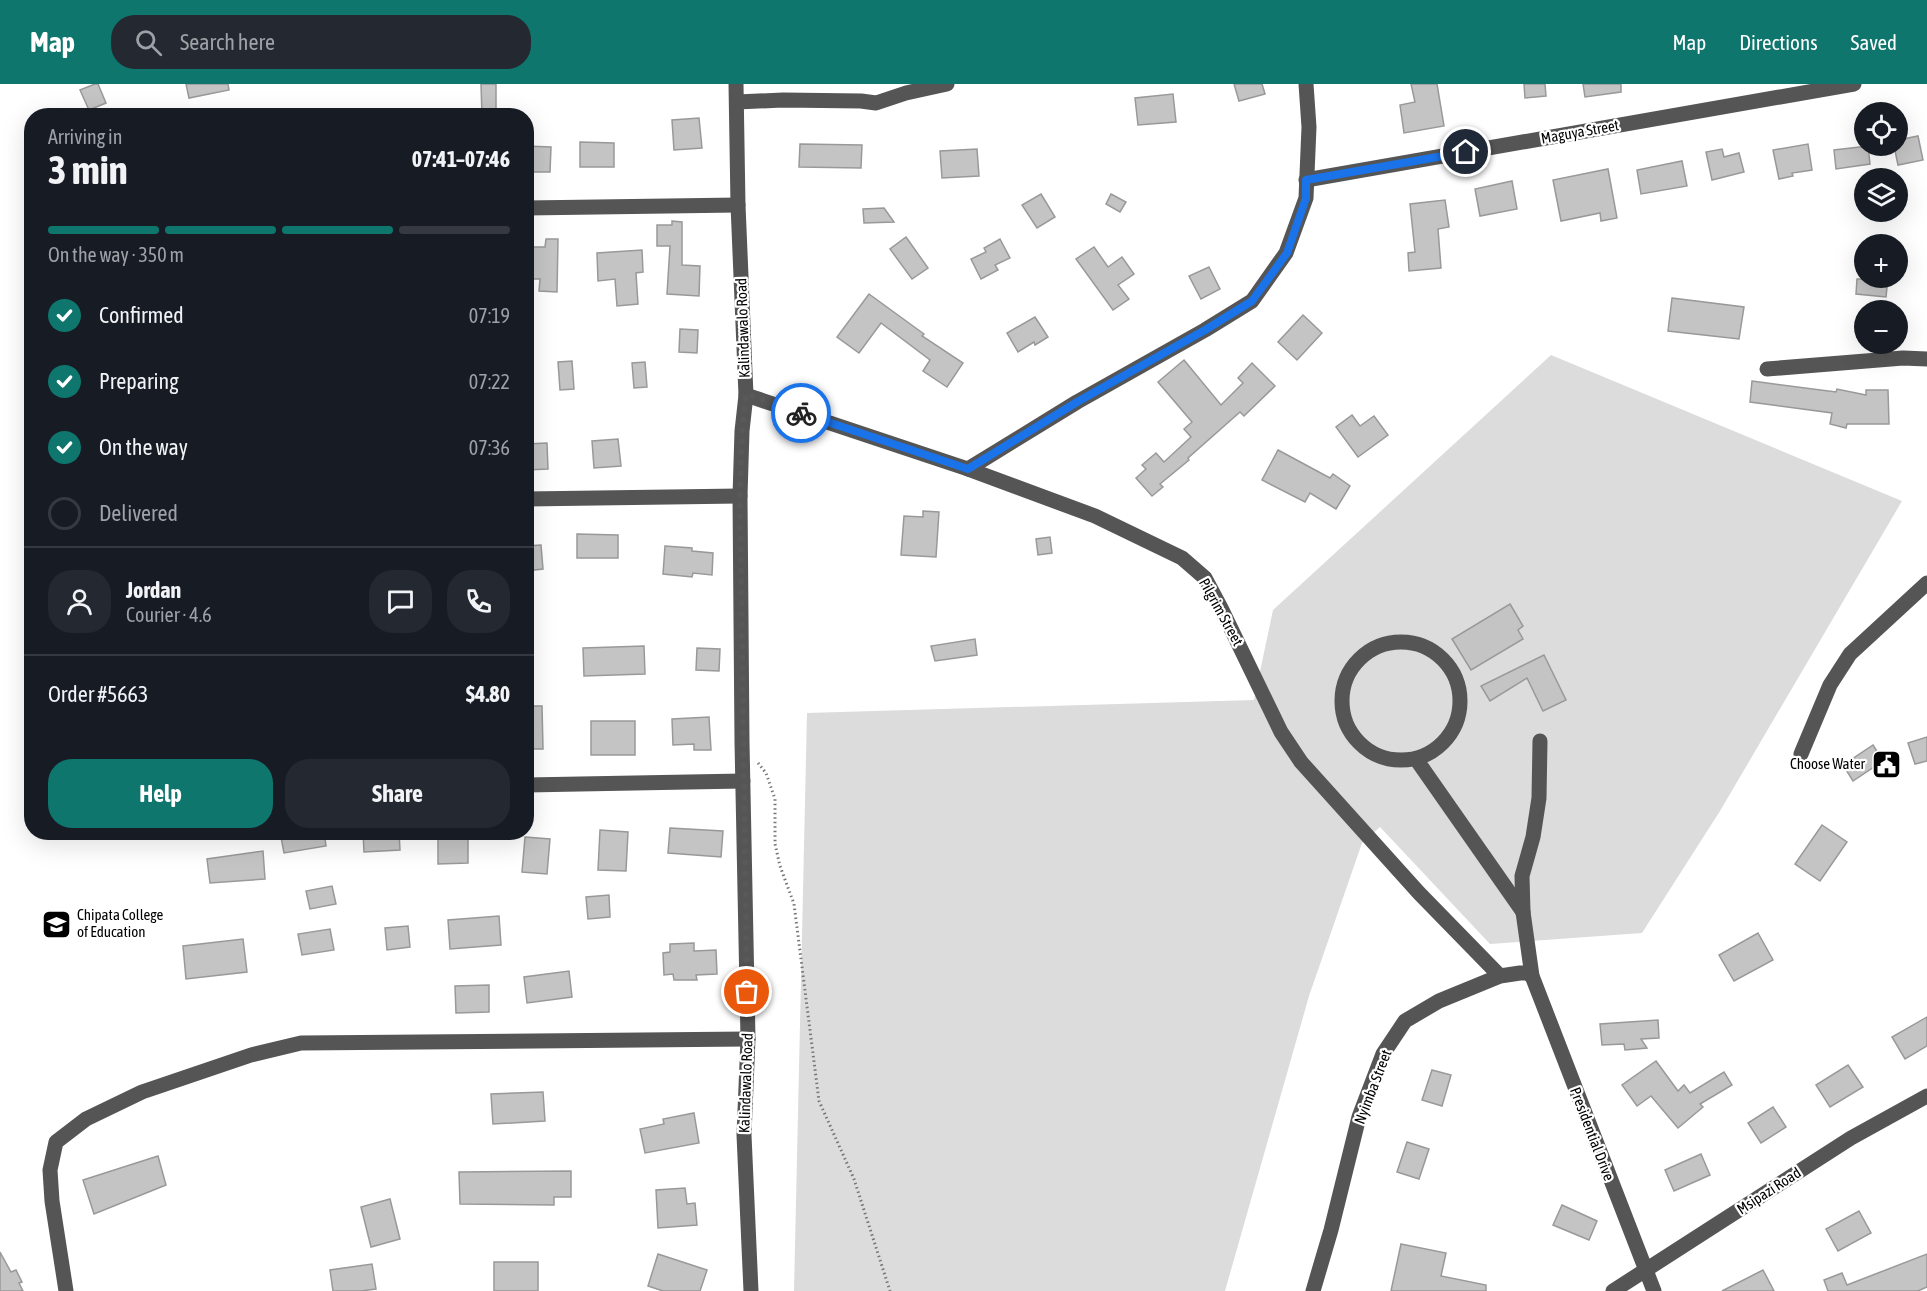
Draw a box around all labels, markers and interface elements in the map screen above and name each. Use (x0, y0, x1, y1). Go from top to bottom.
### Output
search box (111, 15, 531, 69)
text: Map (30, 26, 75, 58)
icon: search (132, 26, 165, 59)
text: Search here (180, 29, 275, 55)
text: Map (1672, 30, 1706, 54)
text: Directions (1739, 30, 1818, 54)
text: Saved (1851, 30, 1897, 54)
map controls (1854, 102, 1908, 354)
button: locate (1854, 102, 1908, 156)
street label: Maguya Street (1540, 116, 1620, 147)
text: Arriving in (48, 125, 122, 148)
pin (1440, 126, 1491, 177)
icon: home (1449, 135, 1482, 168)
text: 07:41–07:46 (412, 146, 510, 172)
text: 3 min (48, 148, 128, 192)
button: layers (1854, 168, 1908, 222)
button: + (1854, 234, 1908, 288)
text: On the way · 350 m (48, 243, 184, 266)
street label: Kalindawalo Road (732, 278, 753, 378)
icon: check (48, 299, 81, 332)
button: − (1854, 300, 1908, 354)
text: Confirmed (99, 302, 184, 328)
text: 07:19 (469, 304, 510, 327)
icon: check (48, 365, 81, 398)
text: Preparing (99, 368, 179, 394)
text: 07:22 (469, 370, 510, 393)
courier (771, 383, 831, 443)
icon: bike (785, 397, 818, 430)
icon: check (48, 431, 81, 464)
text: On the way (99, 434, 188, 460)
text: 07:36 (469, 436, 510, 459)
text: Delivered (99, 500, 178, 526)
button: person (48, 570, 111, 633)
button: chat (369, 570, 432, 633)
button: phone (447, 570, 510, 633)
street label: Pilgrim Street (1196, 575, 1247, 648)
text: Jordan (126, 577, 181, 603)
text: Courier · 4.6 (126, 603, 212, 626)
text: Order #5663 (48, 681, 148, 707)
text: $4.80 (466, 681, 510, 707)
public building icon: Choose Water (1870, 748, 1902, 780)
place label: Choose Water (1790, 755, 1866, 772)
button: Help (48, 759, 273, 828)
button: Share (285, 759, 510, 828)
place label: Chipata College of Education (77, 906, 163, 940)
school or university icon: Chipata College of Education (40, 908, 72, 940)
pin (721, 966, 772, 1017)
icon: bag (730, 975, 763, 1008)
street label: Kalindawalo Road (735, 1033, 756, 1133)
street label: Nyimba Street (1351, 1047, 1395, 1126)
street label: Presidential Drive (1567, 1085, 1618, 1183)
street label: Msipazi Road (1734, 1164, 1804, 1217)

